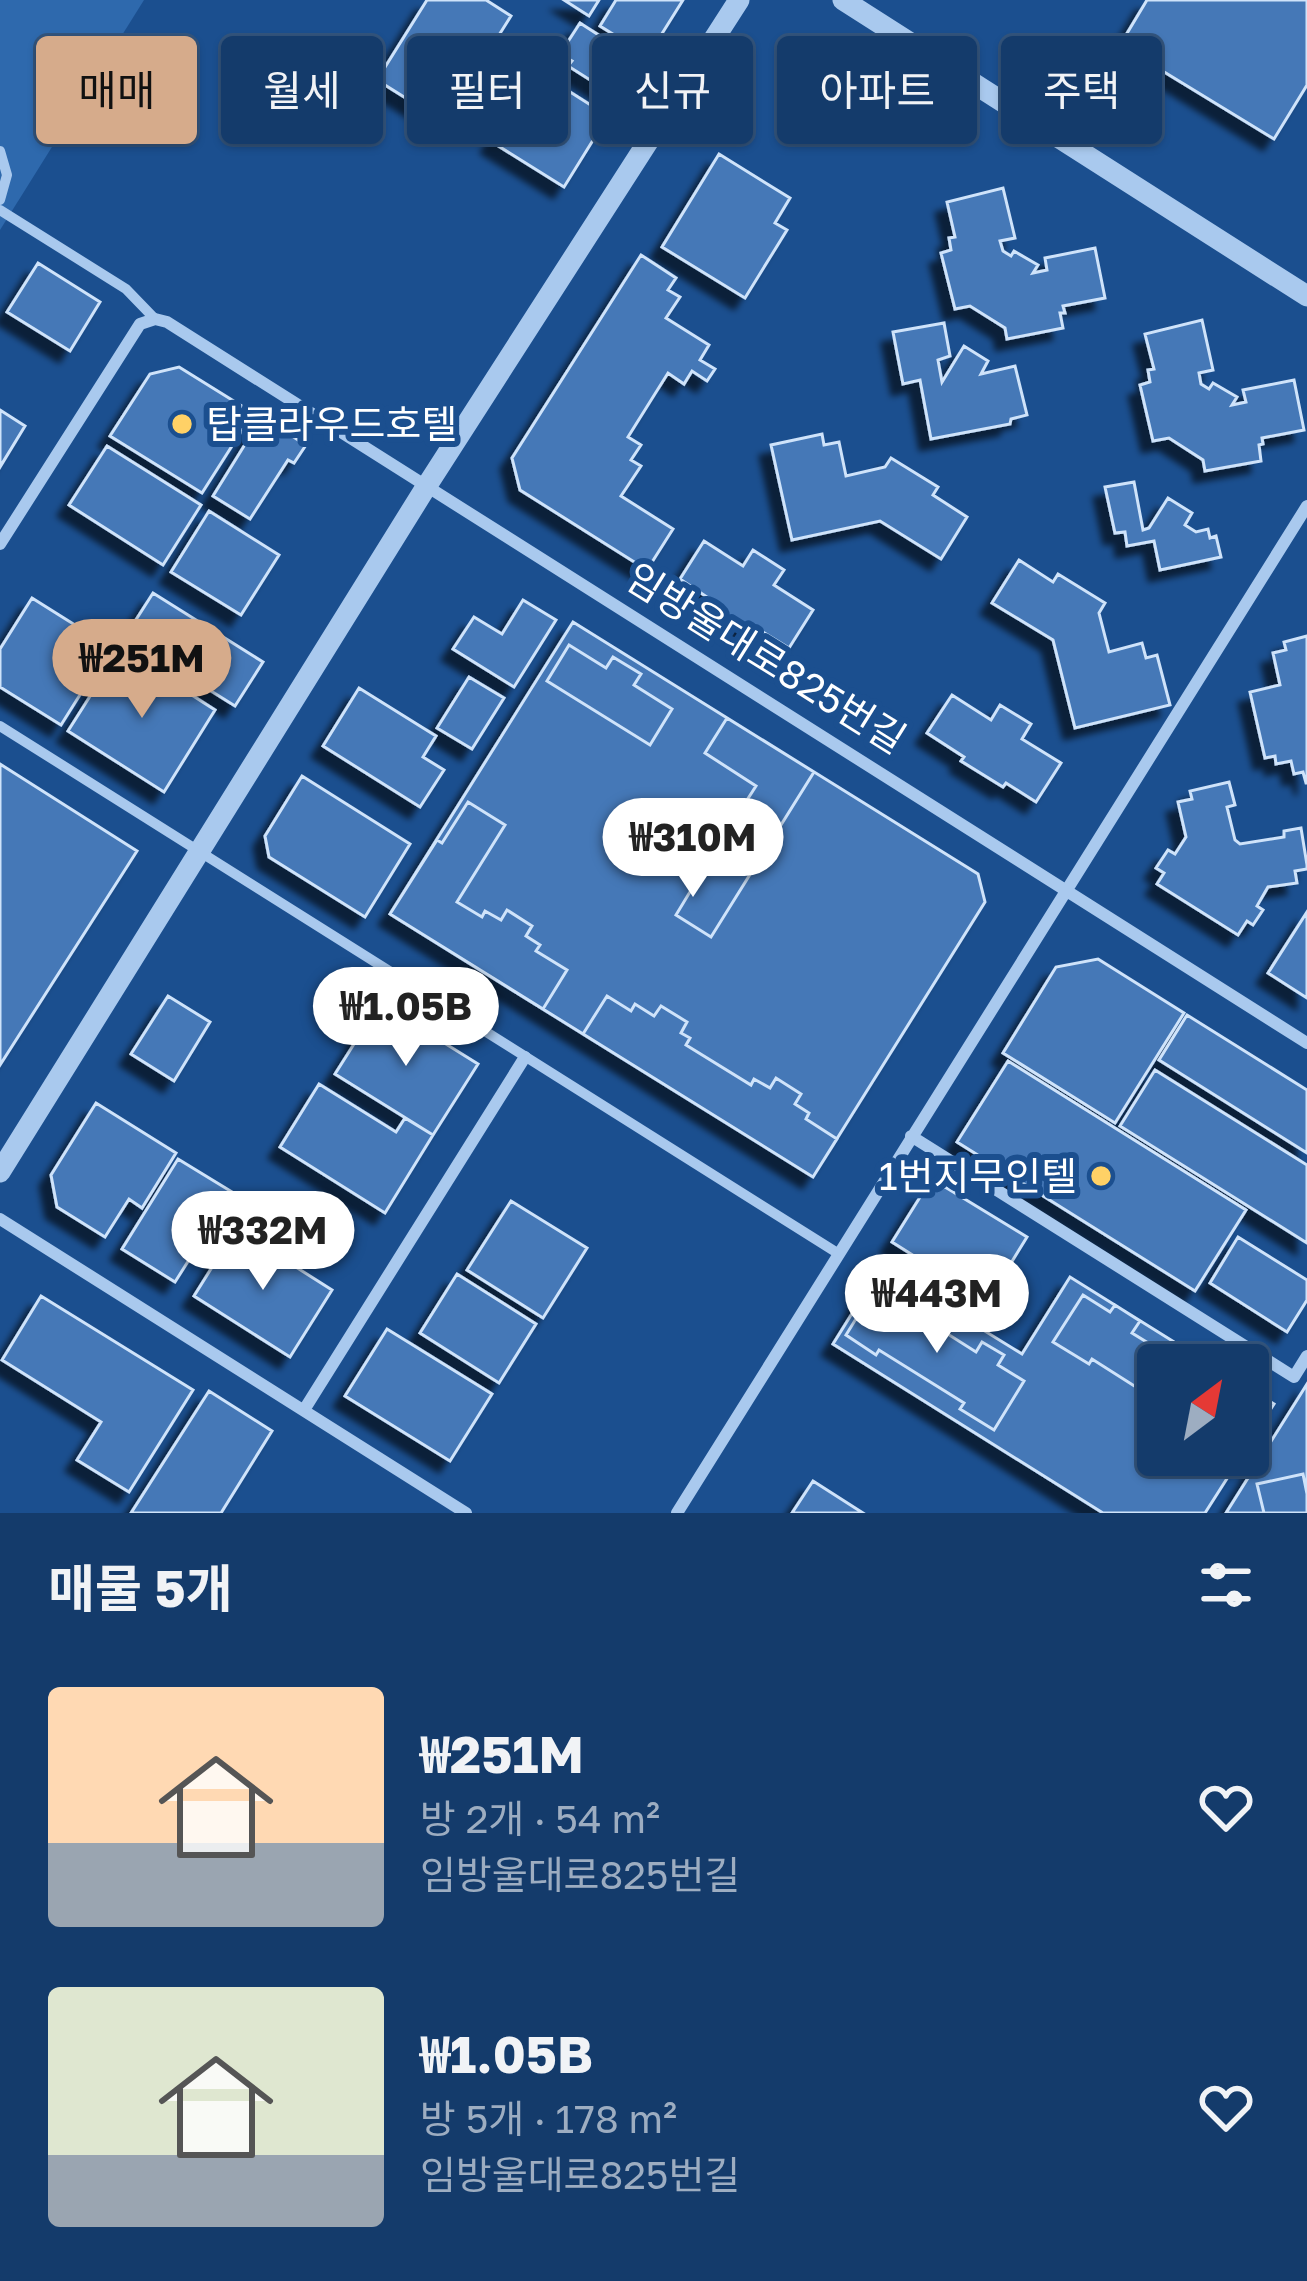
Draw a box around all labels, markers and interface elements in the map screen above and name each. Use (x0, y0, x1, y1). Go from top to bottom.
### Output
chip: 매매 (36, 36, 197, 144)
chip: 월세 (221, 36, 383, 144)
chip: 필터 (407, 36, 568, 144)
chip: 신규 (592, 36, 753, 144)
chip: 아파트 (777, 36, 977, 144)
chip: 주택 (1001, 36, 1162, 144)
place label: 탑클라우드호텔 (206, 400, 457, 447)
marker: 탑클라우드호텔 (169, 411, 195, 437)
street label: 임방울대로825번길 (618, 553, 914, 762)
pin: ₩251M (58, 619, 226, 721)
text: ₩251M (79, 634, 205, 681)
pin: ₩310M (609, 798, 777, 900)
text: ₩310M (630, 813, 756, 860)
pin: ₩1.05B (308, 967, 504, 1069)
text: ₩1.05B (340, 982, 472, 1029)
place label: 1번지무인텔 (879, 1152, 1077, 1199)
marker: 1번지무인텔 (1088, 1163, 1114, 1189)
pin: ₩332M (179, 1191, 347, 1293)
text: ₩332M (198, 1206, 328, 1253)
pin: ₩443M (853, 1254, 1021, 1356)
text: ₩443M (872, 1269, 1002, 1316)
north arrow (1137, 1344, 1269, 1476)
map controls (1137, 1344, 1269, 1476)
icon: filters (1193, 1552, 1259, 1618)
text: 매물 5개 (48, 1557, 233, 1618)
text: ₩251M (420, 1723, 584, 1784)
icon: home (144, 1735, 288, 1879)
icon: heart (1193, 1774, 1259, 1840)
text: 방 2개 · 54 m² (420, 1795, 660, 1842)
text: 임방울대로825번길 (420, 1851, 740, 1898)
text: ₩1.05B (420, 2023, 593, 2084)
icon: home (144, 2035, 288, 2179)
icon: heart (1193, 2074, 1259, 2140)
text: 방 5개 · 178 m² (420, 2095, 677, 2142)
text: 임방울대로825번길 (420, 2151, 740, 2198)

